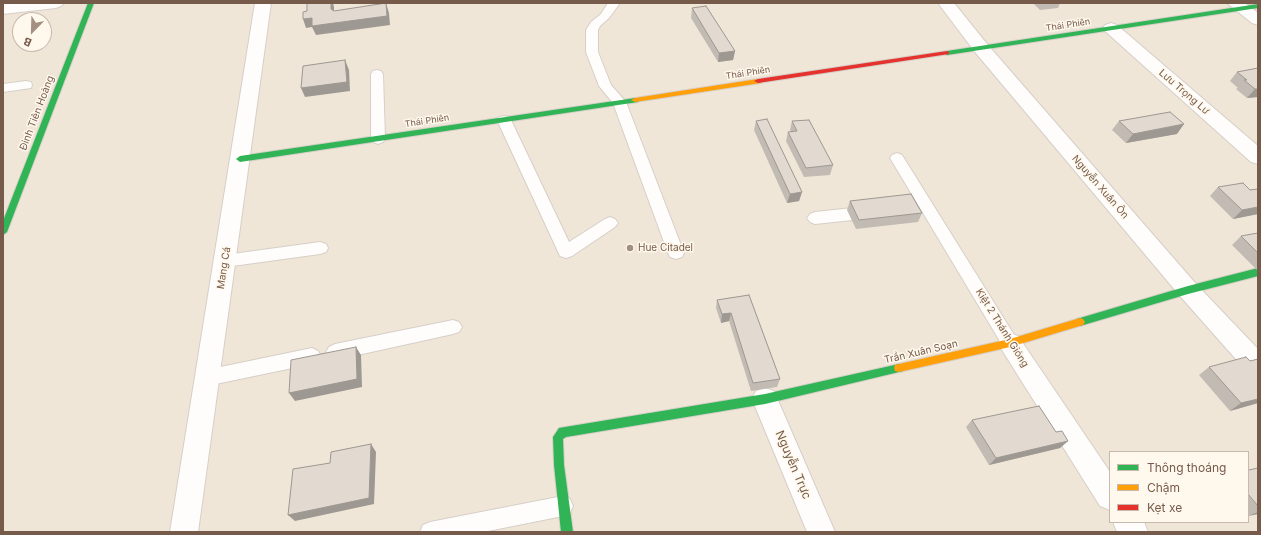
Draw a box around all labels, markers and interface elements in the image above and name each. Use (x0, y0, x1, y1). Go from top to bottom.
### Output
north arrow (12, 12, 52, 52)
street label: Thái Phiên (1045, 16, 1091, 34)
text: B (22, 34, 34, 50)
street label: Thái Phiên (725, 64, 771, 82)
street label: Lưu Trọng Lư (1156, 67, 1212, 117)
street label: Đinh Tiên Hoàng (17, 74, 57, 152)
street label: Thái Phiên (404, 112, 450, 130)
street label: Nguyễn Xuân Ôn (1069, 153, 1131, 221)
place label: Hue Citadel (638, 242, 693, 254)
marker: Hue Citadel (625, 243, 635, 253)
street label: Mang Cá (215, 246, 233, 290)
street label: Kiệt 2 Thánh Gióng (973, 286, 1031, 370)
street label: Trần Xuân Soạn (883, 338, 959, 366)
street label: Nguyễn Trực (772, 428, 814, 502)
legend (1109, 451, 1249, 523)
text: Thông thoáng (1147, 460, 1226, 475)
text: Chậm (1147, 480, 1180, 495)
text: Kẹt xe (1147, 500, 1182, 515)

